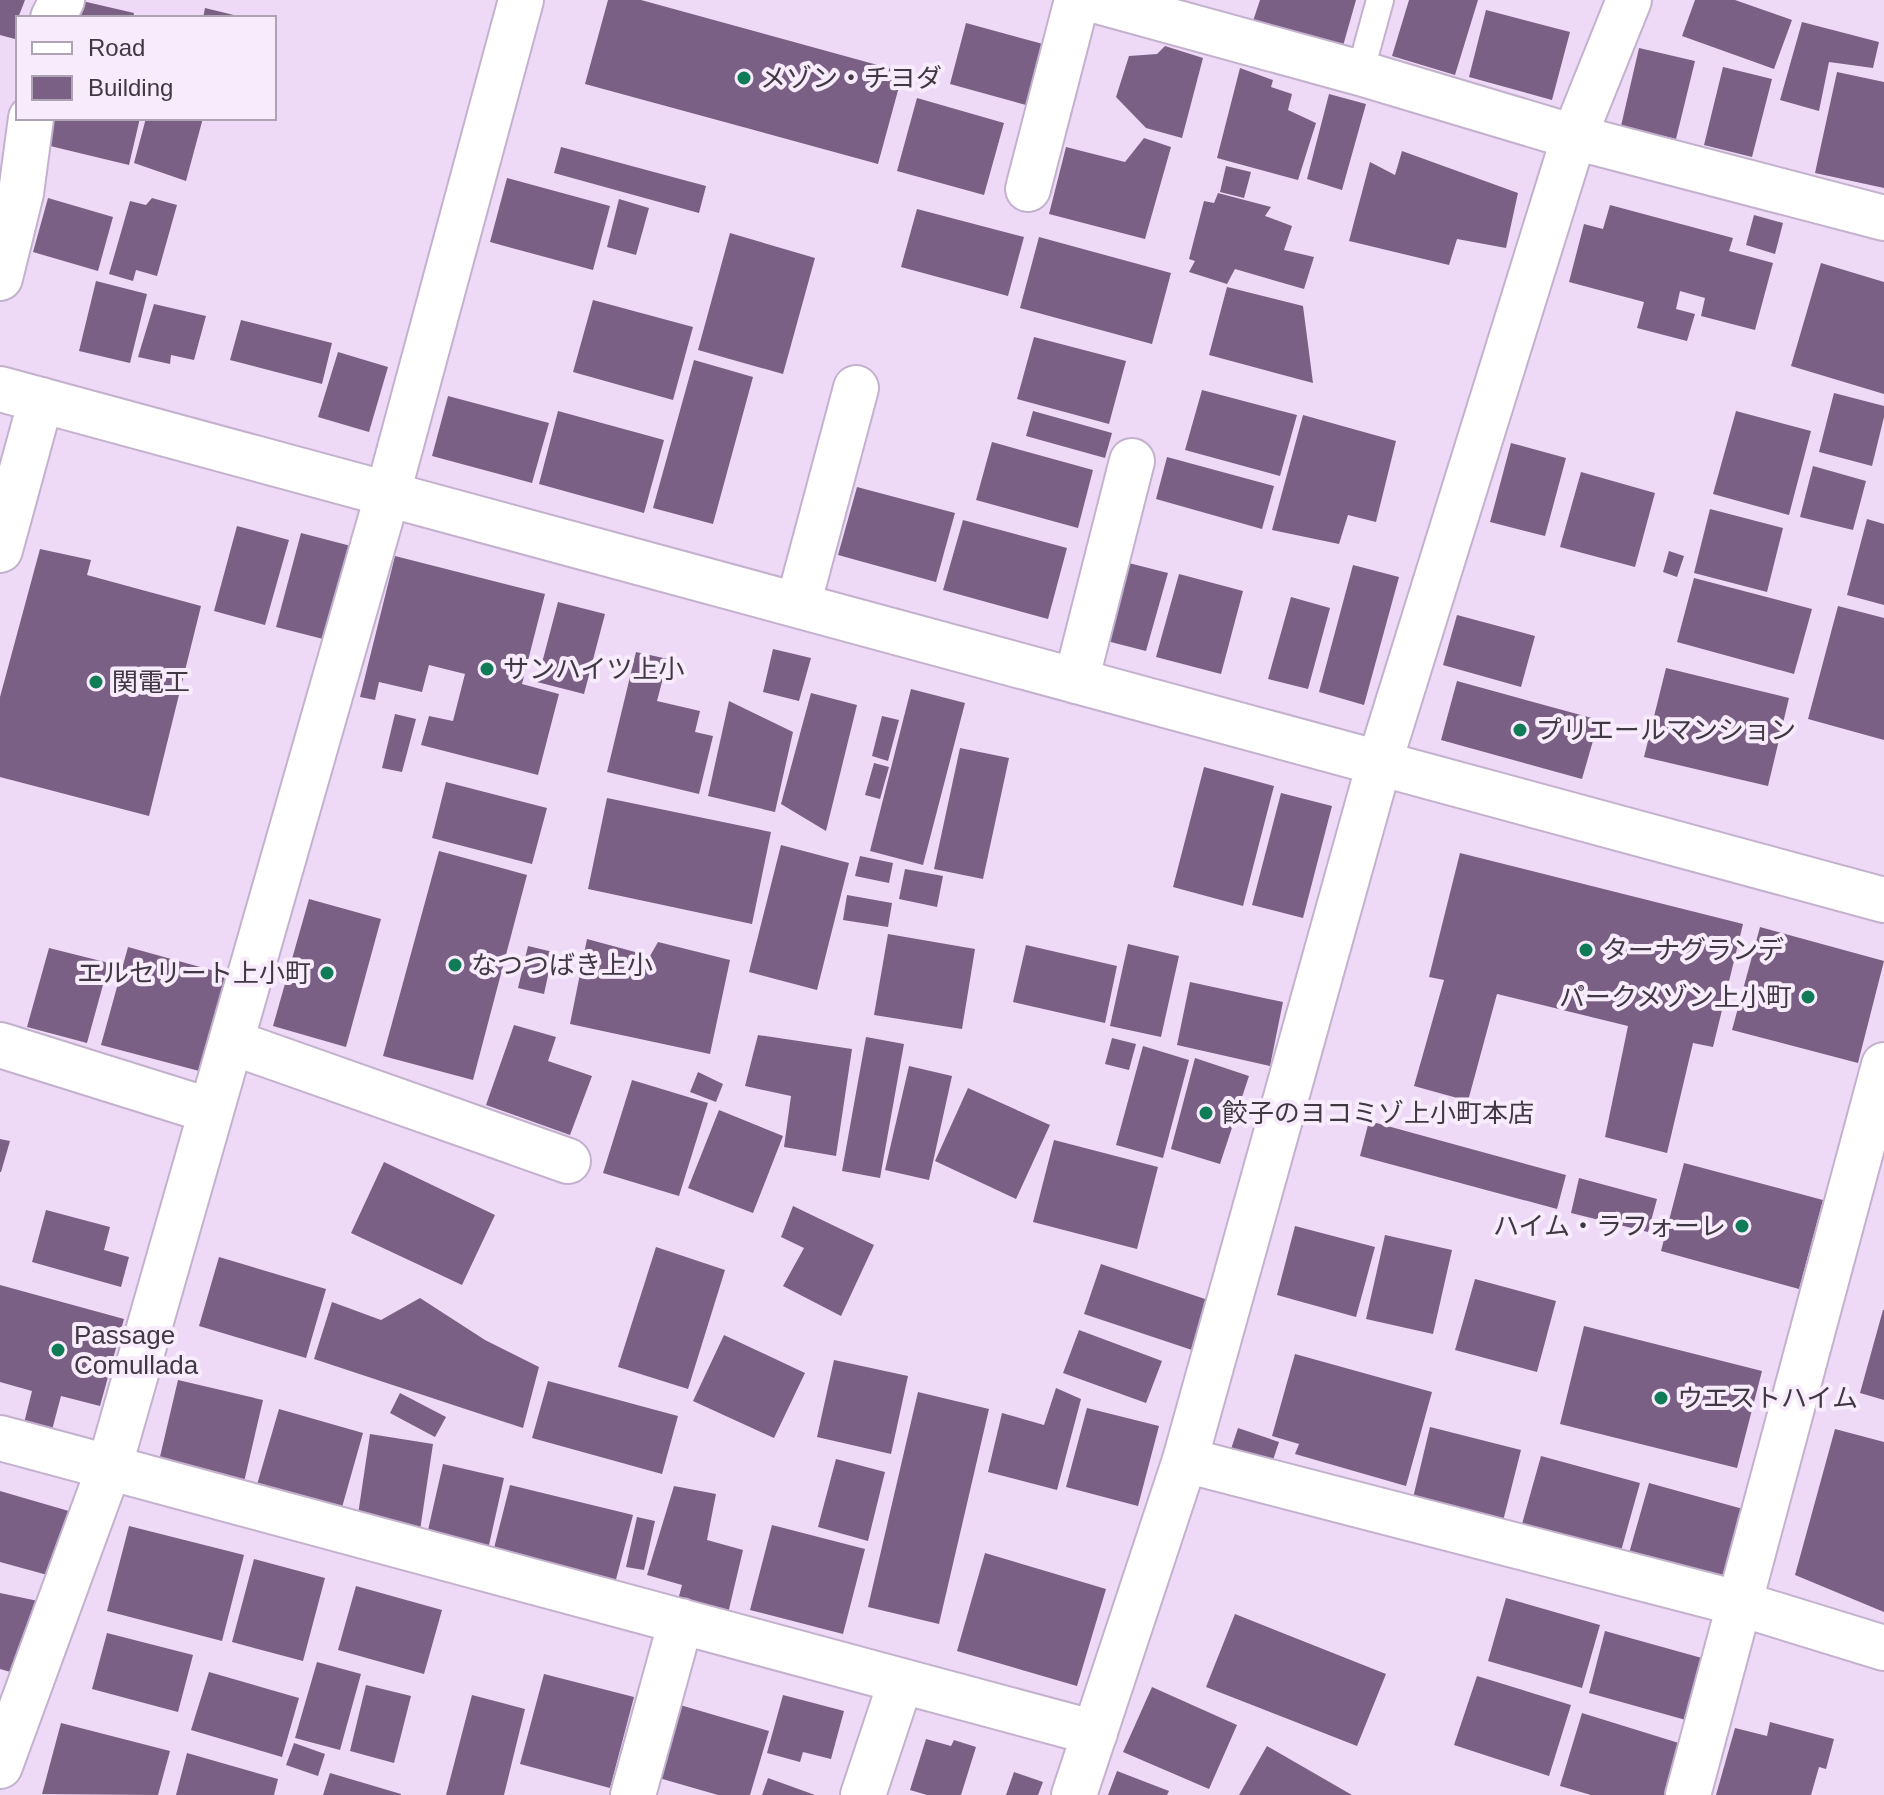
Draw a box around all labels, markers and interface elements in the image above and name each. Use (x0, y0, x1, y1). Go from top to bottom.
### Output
legend (16, 16, 276, 120)
text: Road (88, 34, 145, 61)
place label: メゾン・チヨダ (760, 63, 942, 93)
marker: メゾン・チヨダ (735, 69, 753, 87)
text: Building (88, 74, 173, 101)
place label: サンハイツ上小 (503, 654, 684, 684)
marker: サンハイツ上小 (478, 660, 496, 678)
place label: 関電工 (112, 667, 190, 697)
marker: 関電工 (87, 673, 105, 691)
place label: プリエールマンション (1536, 715, 1796, 745)
marker: プリエールマンション (1511, 721, 1529, 739)
place label: ターナグランデ (1602, 935, 1784, 965)
marker: ターナグランデ (1577, 941, 1595, 959)
place label: なつつばき上小 (471, 950, 653, 980)
marker: なつつばき上小 (446, 956, 464, 974)
place label: エルセリート上小町 (77, 958, 311, 988)
marker: エルセリート上小町 (318, 964, 336, 982)
place label: パークメゾン上小町 (1559, 982, 1792, 1012)
marker: パークメゾン上小町 (1799, 988, 1817, 1006)
place label: 餃子のヨコミゾ上小町本店 (1222, 1098, 1534, 1128)
marker: 餃子のヨコミゾ上小町本店 (1197, 1104, 1215, 1122)
place label: ハイム・ラフォーレ (1493, 1211, 1726, 1241)
marker: ハイム・ラフォーレ (1733, 1217, 1751, 1235)
place label: Passage Comullada (74, 1320, 199, 1380)
marker: Passage Comullada (49, 1341, 67, 1359)
place label: ウエストハイム (1677, 1383, 1858, 1413)
marker: ウエストハイム (1652, 1389, 1670, 1407)

